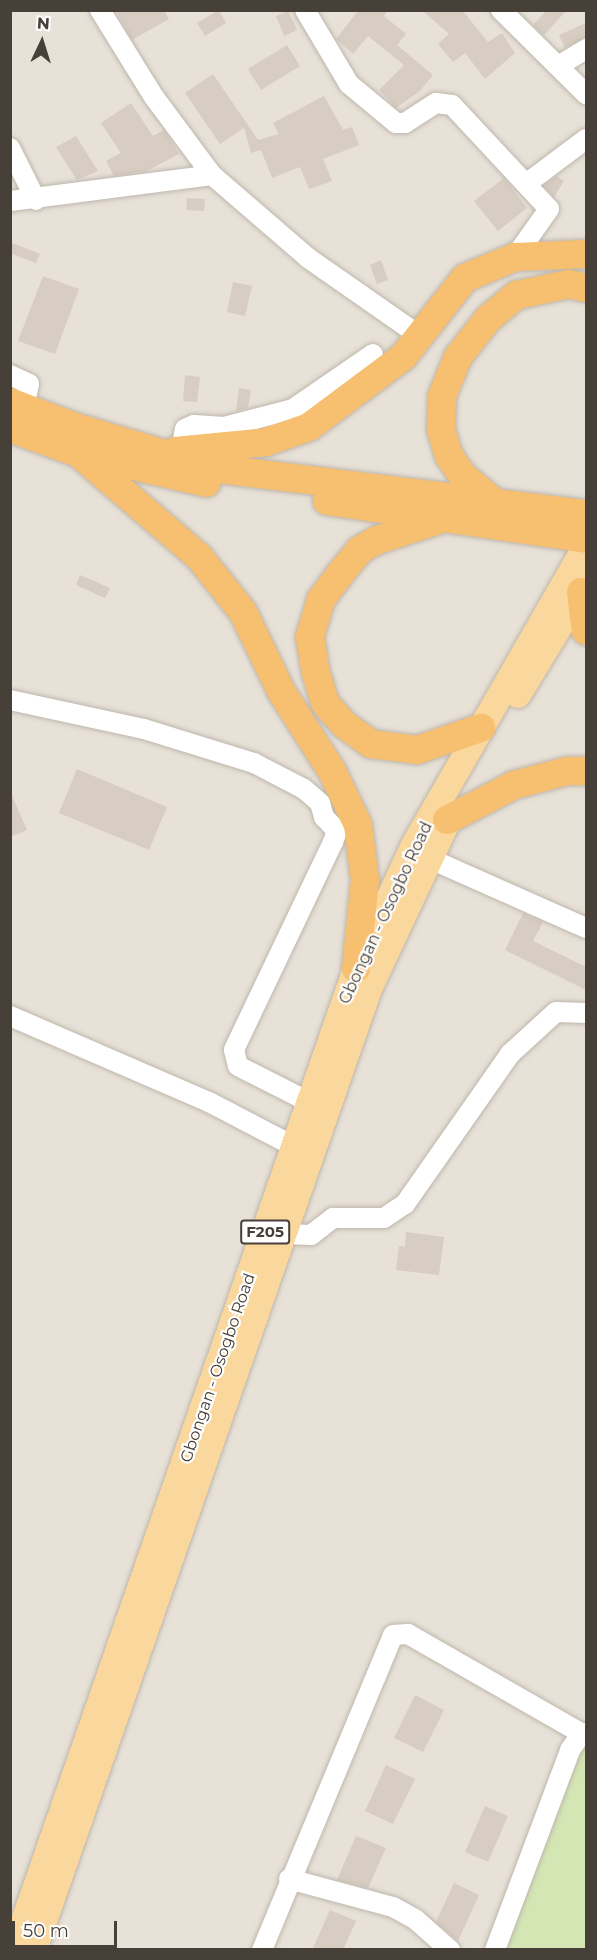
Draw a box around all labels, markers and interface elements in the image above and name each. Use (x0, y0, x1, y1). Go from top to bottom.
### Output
north arrow (12, 12, 72, 72)
text: N (36, 14, 50, 33)
street label: Gbongan - Osogbo Road (335, 819, 437, 1007)
road number: F205 (240, 1220, 290, 1244)
street label: Gbongan - Osogbo Road (177, 1271, 259, 1465)
scale bar (15, 1909, 120, 1947)
text: 50 m (23, 1920, 69, 1942)

